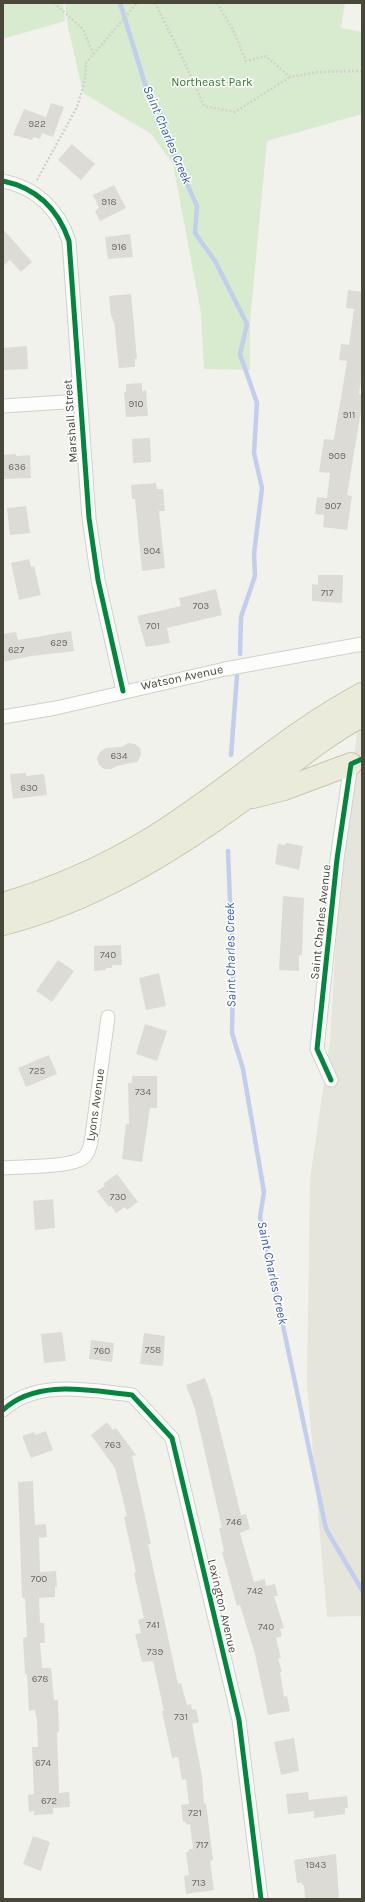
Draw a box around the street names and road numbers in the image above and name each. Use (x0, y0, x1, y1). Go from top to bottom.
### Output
street label: Marshall Street (61, 379, 81, 463)
street label: Watson Avenue (139, 662, 225, 694)
street label: Saint Charles Avenue (308, 864, 334, 980)
street label: Lyons Avenue (84, 1068, 108, 1142)
street label: Lexington Avenue (204, 1558, 240, 1654)

